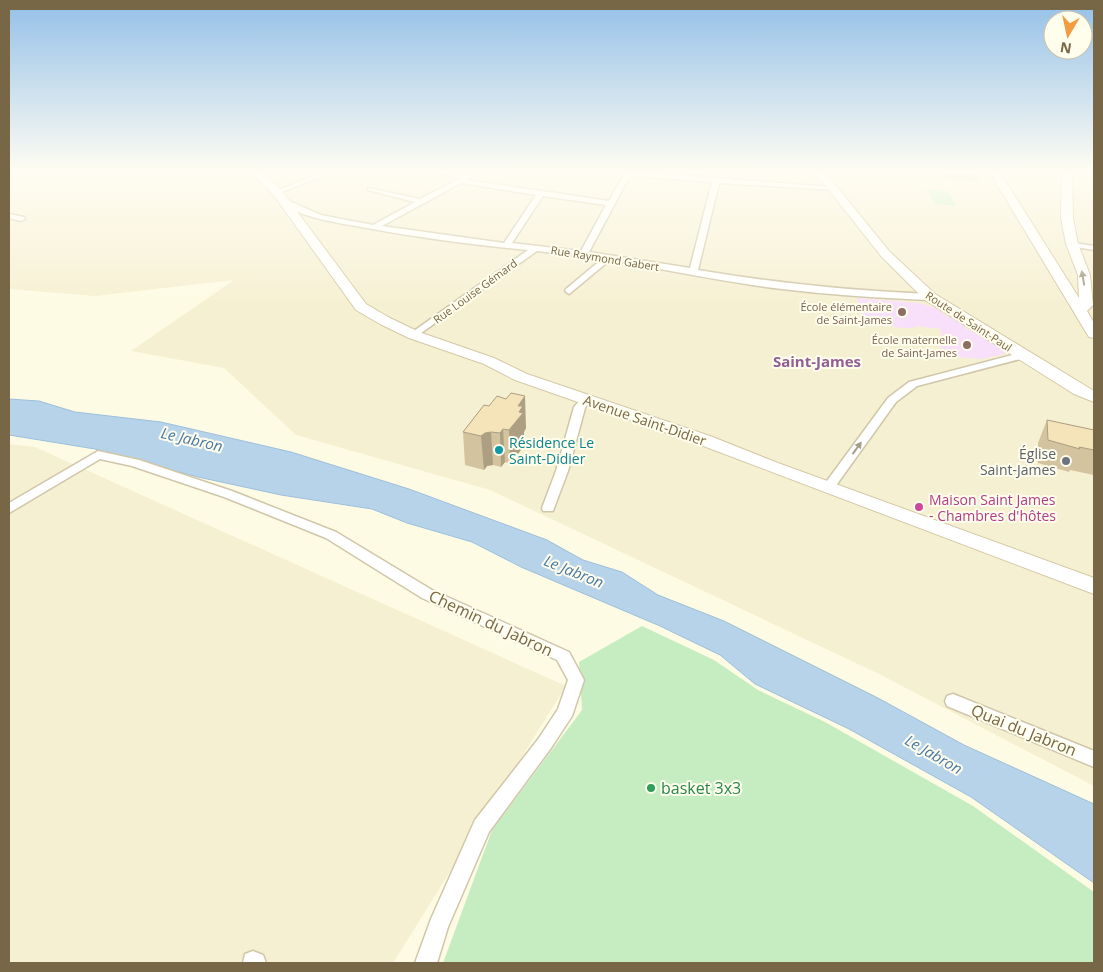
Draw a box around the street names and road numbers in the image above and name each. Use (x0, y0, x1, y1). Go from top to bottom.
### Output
street label: Rue Raymond Gabert (550, 242, 660, 274)
street label: Rue Louise Gémard (430, 255, 520, 327)
street label: Route de Saint-Paul (923, 287, 1015, 355)
street label: Avenue Saint-Didier (581, 390, 709, 450)
street label: Chemin du Jabron (425, 585, 557, 661)
street label: Quai du Jabron (968, 699, 1080, 761)

